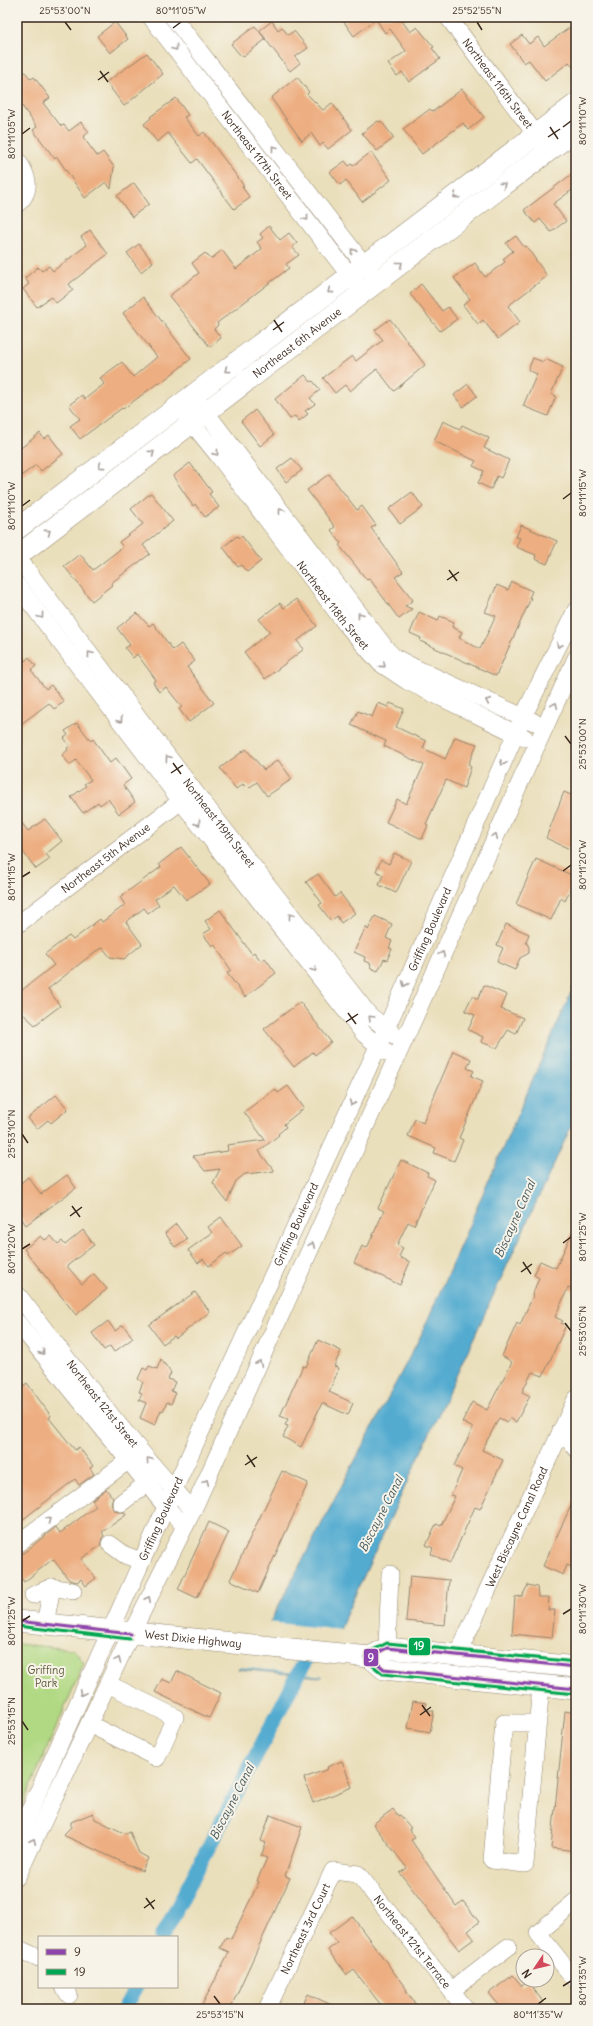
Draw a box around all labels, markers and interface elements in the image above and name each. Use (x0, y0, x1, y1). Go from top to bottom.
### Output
text: 25°53'00"N (39, 4, 91, 17)
text: 80°11'05"W (156, 4, 206, 17)
text: 25°52'55"N (452, 4, 502, 17)
street label: Northeast 116th Street (459, 36, 536, 132)
one-way arrow (170, 43, 177, 50)
text: 80°11'10"W (576, 97, 589, 145)
street label: Northeast 117th Street (219, 108, 296, 202)
text: 80°11'05"W (5, 109, 18, 159)
one-way arrow (271, 145, 278, 152)
one-way arrow (498, 183, 505, 190)
one-way arrow (453, 191, 460, 198)
one-way arrow (301, 213, 308, 220)
one-way arrow (351, 248, 358, 255)
one-way arrow (395, 262, 402, 269)
one-way arrow (328, 287, 335, 294)
street label: Northeast 6th Avenue (250, 304, 344, 381)
one-way arrow (224, 365, 231, 372)
one-way arrow (212, 448, 219, 456)
one-way arrow (147, 451, 154, 458)
one-way arrow (98, 461, 105, 468)
text: 80°11'15"W (576, 469, 589, 517)
text: 80°11'10"W (5, 482, 18, 530)
one-way arrow (279, 509, 286, 516)
one-way arrow (44, 529, 51, 537)
street label: Northeast 118th Street (294, 558, 372, 653)
one-way arrow (36, 612, 43, 619)
one-way arrow (358, 612, 365, 619)
one-way arrow (556, 641, 564, 648)
one-way arrow (88, 651, 95, 658)
one-way arrow (378, 661, 386, 668)
one-way arrow (485, 698, 492, 706)
one-way arrow (550, 702, 558, 709)
one-way arrow (115, 715, 122, 722)
text: 25°53'00"N (576, 718, 589, 770)
one-way arrow (166, 755, 173, 762)
one-way arrow (500, 758, 508, 766)
street label: Northeast 119th Street (180, 776, 258, 870)
one-way arrow (194, 819, 201, 826)
street label: Northeast 5th Avenue (58, 820, 153, 896)
one-way arrow (491, 833, 499, 840)
text: 80°11'20"W (576, 840, 589, 890)
text: 80°11'15"W (5, 853, 18, 901)
street label: Griffing Boulevard (405, 885, 455, 973)
one-way arrow (289, 913, 296, 920)
one-way arrow (437, 951, 445, 959)
one-way arrow (309, 965, 316, 972)
one-way arrow (402, 980, 410, 987)
one-way arrow (369, 1015, 376, 1023)
one-way arrow (349, 1098, 357, 1106)
text: 25°53'10"N (5, 1110, 18, 1158)
water label: Biscayne Canal (491, 1176, 539, 1260)
street label: Griffing Boulevard (271, 1180, 322, 1268)
text: 80°11'25"W (576, 1212, 589, 1262)
text: 80°11'20"W (5, 1224, 18, 1274)
one-way arrow (307, 1241, 315, 1248)
text: 25°53'05"N (576, 1306, 589, 1356)
one-way arrow (37, 1347, 44, 1354)
street label: Northeast 121st Street (64, 1357, 141, 1450)
one-way arrow (254, 1360, 262, 1367)
one-way arrow (146, 1457, 153, 1464)
street label: West Biscayne Canal Road (483, 1464, 551, 1590)
water label: Biscayne Canal (355, 1471, 407, 1554)
street label: Griffing Boulevard (136, 1474, 186, 1563)
one-way arrow (201, 1479, 209, 1486)
one-way arrow (44, 1518, 51, 1525)
text: 80°11'30"W (576, 1584, 589, 1634)
text: 80°11'25"W (5, 1596, 18, 1646)
one-way arrow (143, 1596, 151, 1603)
street label: West Dixie Highway (144, 1627, 242, 1651)
line badge: 19 (408, 1637, 431, 1656)
text: 19 (414, 1639, 424, 1653)
line badge: 9 (363, 1648, 379, 1667)
text: 9 (368, 1651, 374, 1665)
one-way arrow (114, 1657, 122, 1664)
park label: Griffing Park (27, 1663, 65, 1690)
one-way arrow (79, 1688, 87, 1696)
text: 25°53'15"N (5, 1697, 18, 1745)
water label: Biscayne Canal (206, 1759, 258, 1842)
one-way arrow (28, 1838, 36, 1846)
street label: Northeast 3rd Court (278, 1881, 333, 1977)
street label: Northeast 121st Terrace (371, 1892, 454, 1991)
legend (38, 1936, 178, 1988)
text: 9 (74, 1944, 81, 1959)
north arrow (515, 1948, 555, 1988)
text: 80°11'35"W (576, 1956, 589, 2006)
text: 19 (74, 1964, 86, 1979)
text: N (519, 1967, 535, 1981)
text: 25°53'15"N (196, 2008, 244, 2021)
text: 80°11'35"W (513, 2008, 563, 2021)

